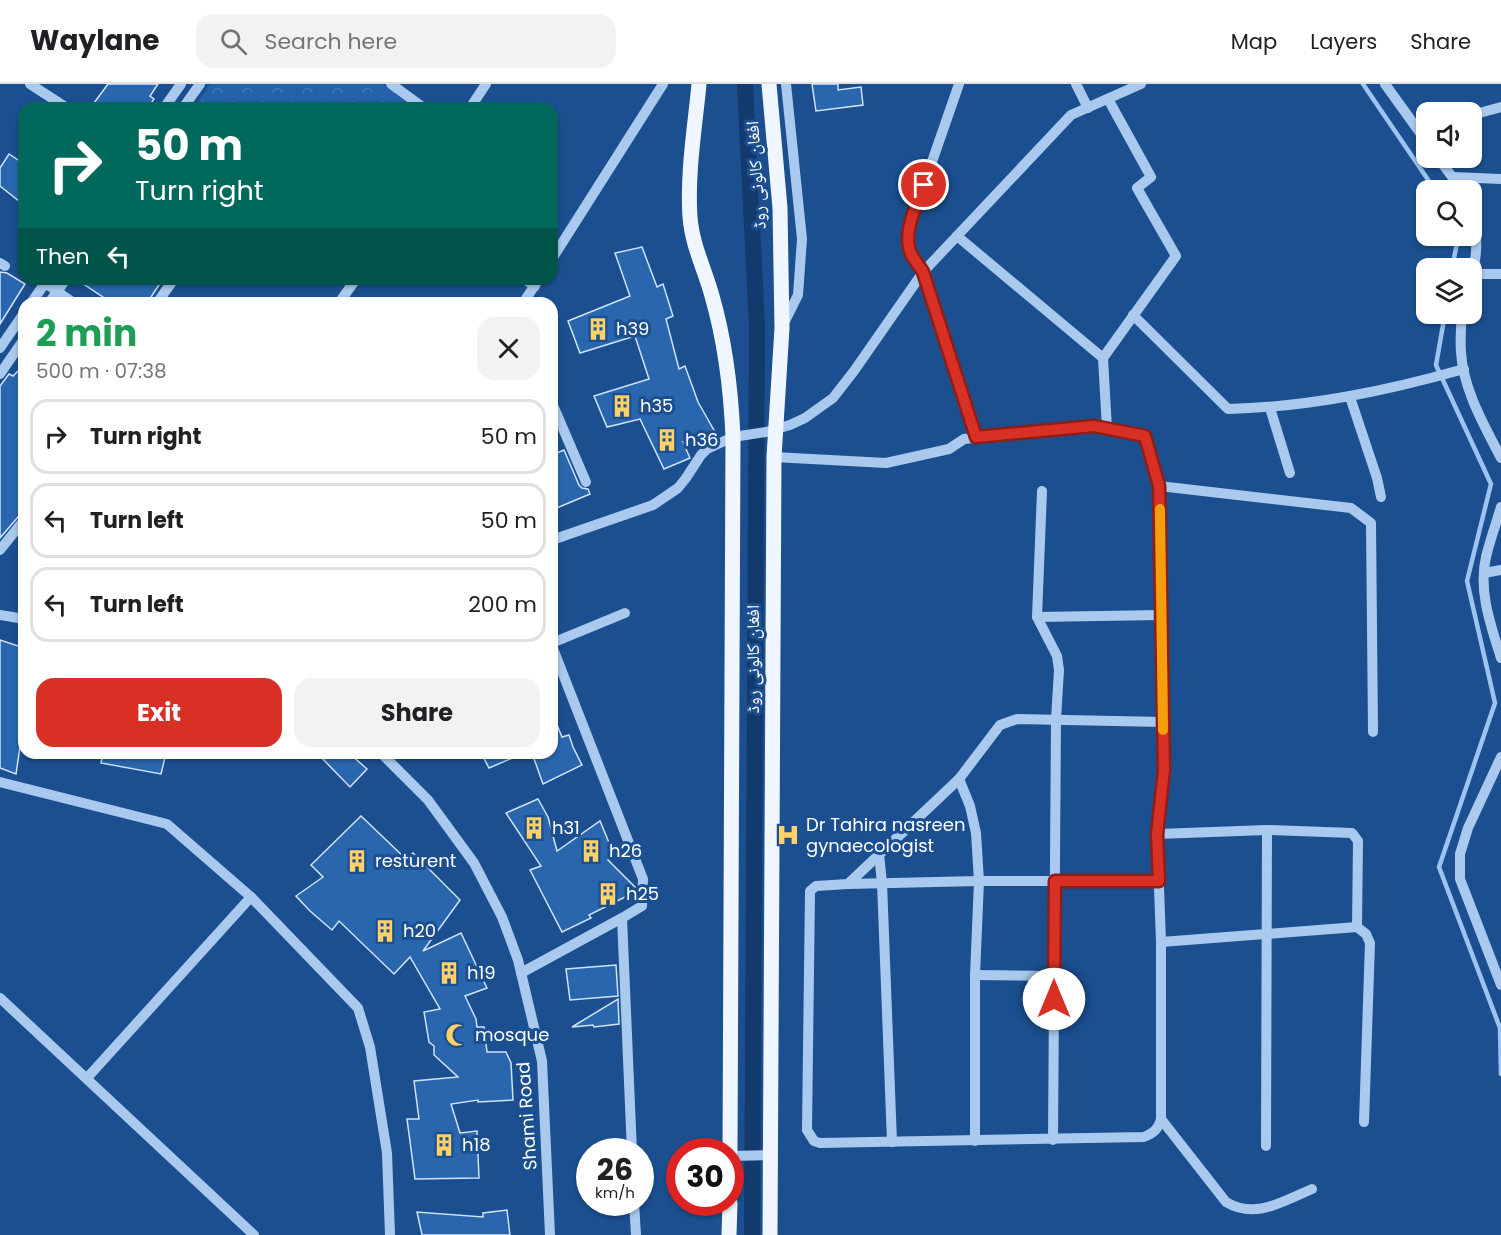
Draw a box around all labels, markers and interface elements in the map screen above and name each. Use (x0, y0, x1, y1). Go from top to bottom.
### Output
search box (196, 14, 616, 68)
text: Waylane (30, 21, 160, 60)
icon: search (217, 25, 250, 58)
text: Search here (265, 26, 397, 57)
text: Map (1231, 27, 1277, 56)
text: Layers (1310, 27, 1377, 56)
text: Share (1410, 27, 1471, 56)
map controls (1416, 102, 1482, 324)
button: sound (1416, 102, 1482, 168)
text: 50 m (135, 116, 243, 175)
street label: افغان کالونی روڈ (739, 120, 772, 230)
icon: right (36, 126, 114, 204)
pin (898, 159, 949, 210)
icon: arrive (907, 168, 940, 201)
text: Turn right (135, 172, 264, 209)
button: search (1416, 180, 1482, 246)
icon: left (102, 240, 135, 273)
text: Then (36, 241, 90, 272)
button: layers (1416, 258, 1482, 324)
text: 2 min (36, 308, 137, 359)
building icon: h39 (585, 316, 611, 342)
place label: h39 (616, 316, 649, 341)
button: close (477, 317, 540, 380)
text: 500 m · 07:38 (36, 357, 167, 385)
building icon: h35 (609, 393, 635, 419)
place label: h35 (640, 393, 673, 418)
icon: right (39, 420, 72, 453)
text: Turn right (90, 421, 201, 452)
text: 50 m (481, 421, 537, 452)
building icon: h36 (654, 427, 680, 453)
place label: h36 (685, 427, 719, 452)
icon: left (39, 504, 72, 537)
text: Turn left (90, 505, 184, 536)
text: 50 m (481, 505, 537, 536)
icon: left (39, 588, 72, 621)
text: Turn left (90, 589, 184, 620)
text: 200 m (468, 589, 537, 620)
street label: افغان کالونی روڈ (740, 605, 765, 713)
button: Exit (36, 678, 282, 747)
button: Share (294, 678, 540, 747)
place label: Dr Tahira nasreen gynaecologist (806, 812, 965, 858)
building icon: h31 (521, 815, 547, 841)
place label: h31 (552, 815, 580, 840)
hospital icon: Dr Tahira nasreen gynaecologist (775, 822, 801, 848)
building icon: h26 (578, 838, 604, 864)
place label: h26 (609, 838, 642, 863)
building icon: resturent (344, 848, 370, 874)
place label: resturent (375, 848, 456, 873)
building icon: h25 (595, 881, 621, 907)
place label: h25 (626, 881, 659, 906)
building icon: h20 (372, 918, 398, 944)
place label: h20 (403, 918, 436, 943)
building icon: h19 (436, 960, 462, 986)
place label: h19 (467, 960, 496, 985)
position arrow (1022, 967, 1086, 1031)
mosque icon: mosque (444, 1022, 470, 1048)
place label: mosque (475, 1022, 549, 1047)
street label: Shami Road (510, 1061, 543, 1171)
building icon: h18 (431, 1132, 457, 1158)
place label: h18 (462, 1132, 491, 1157)
speed limit sign: 30 (666, 1138, 744, 1216)
text: 26 (597, 1148, 633, 1191)
text: km/h (595, 1182, 635, 1203)

